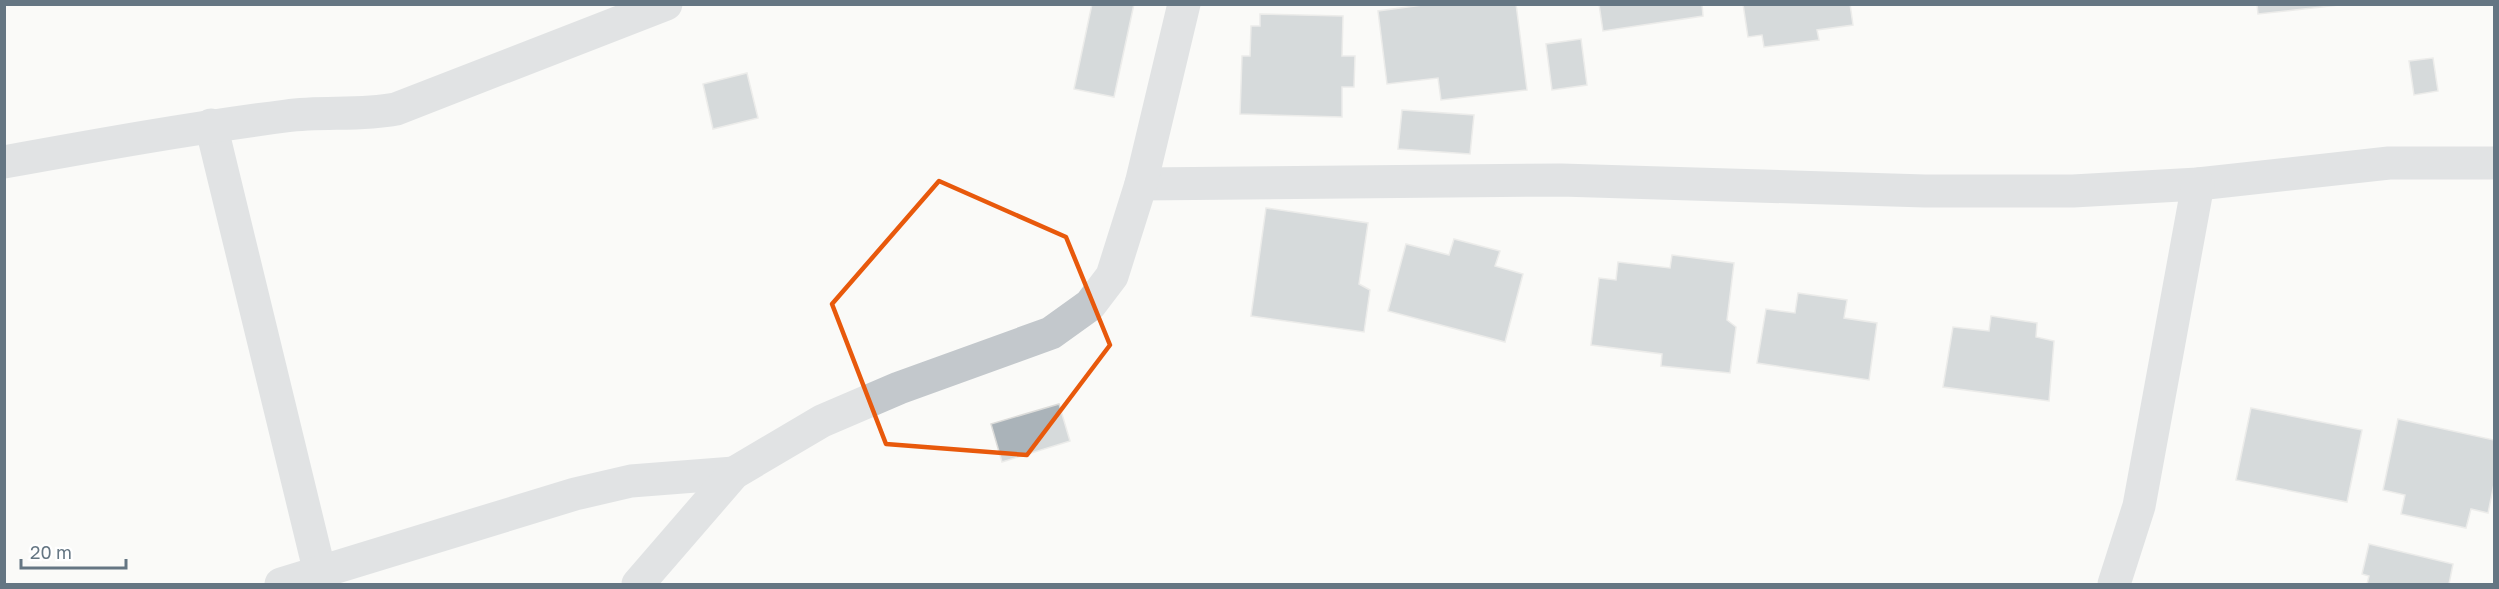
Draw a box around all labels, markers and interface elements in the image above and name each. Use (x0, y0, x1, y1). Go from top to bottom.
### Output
scale bar (21, 532, 126, 570)
text: 20 m (30, 541, 72, 563)

